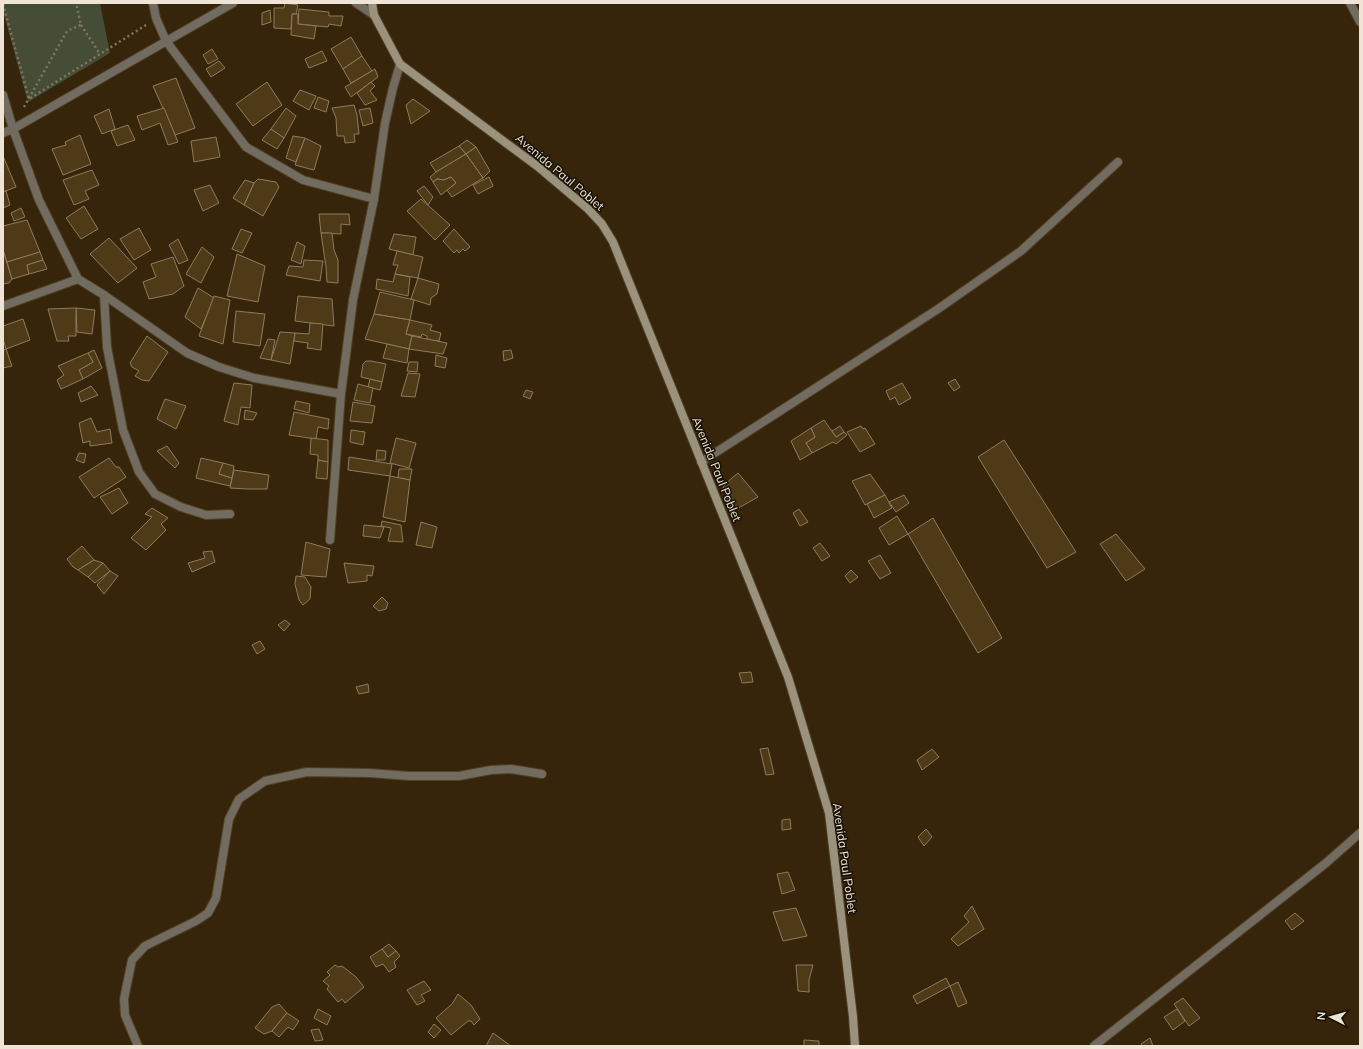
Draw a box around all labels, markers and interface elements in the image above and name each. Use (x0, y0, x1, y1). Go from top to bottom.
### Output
street label: Avenida Paul Poblet (512, 130, 608, 214)
street label: Avenida Paul Poblet (689, 414, 745, 524)
street label: Avenida Paul Poblet (830, 802, 860, 914)
north arrow (1311, 997, 1351, 1037)
text: N (1314, 1011, 1328, 1021)

